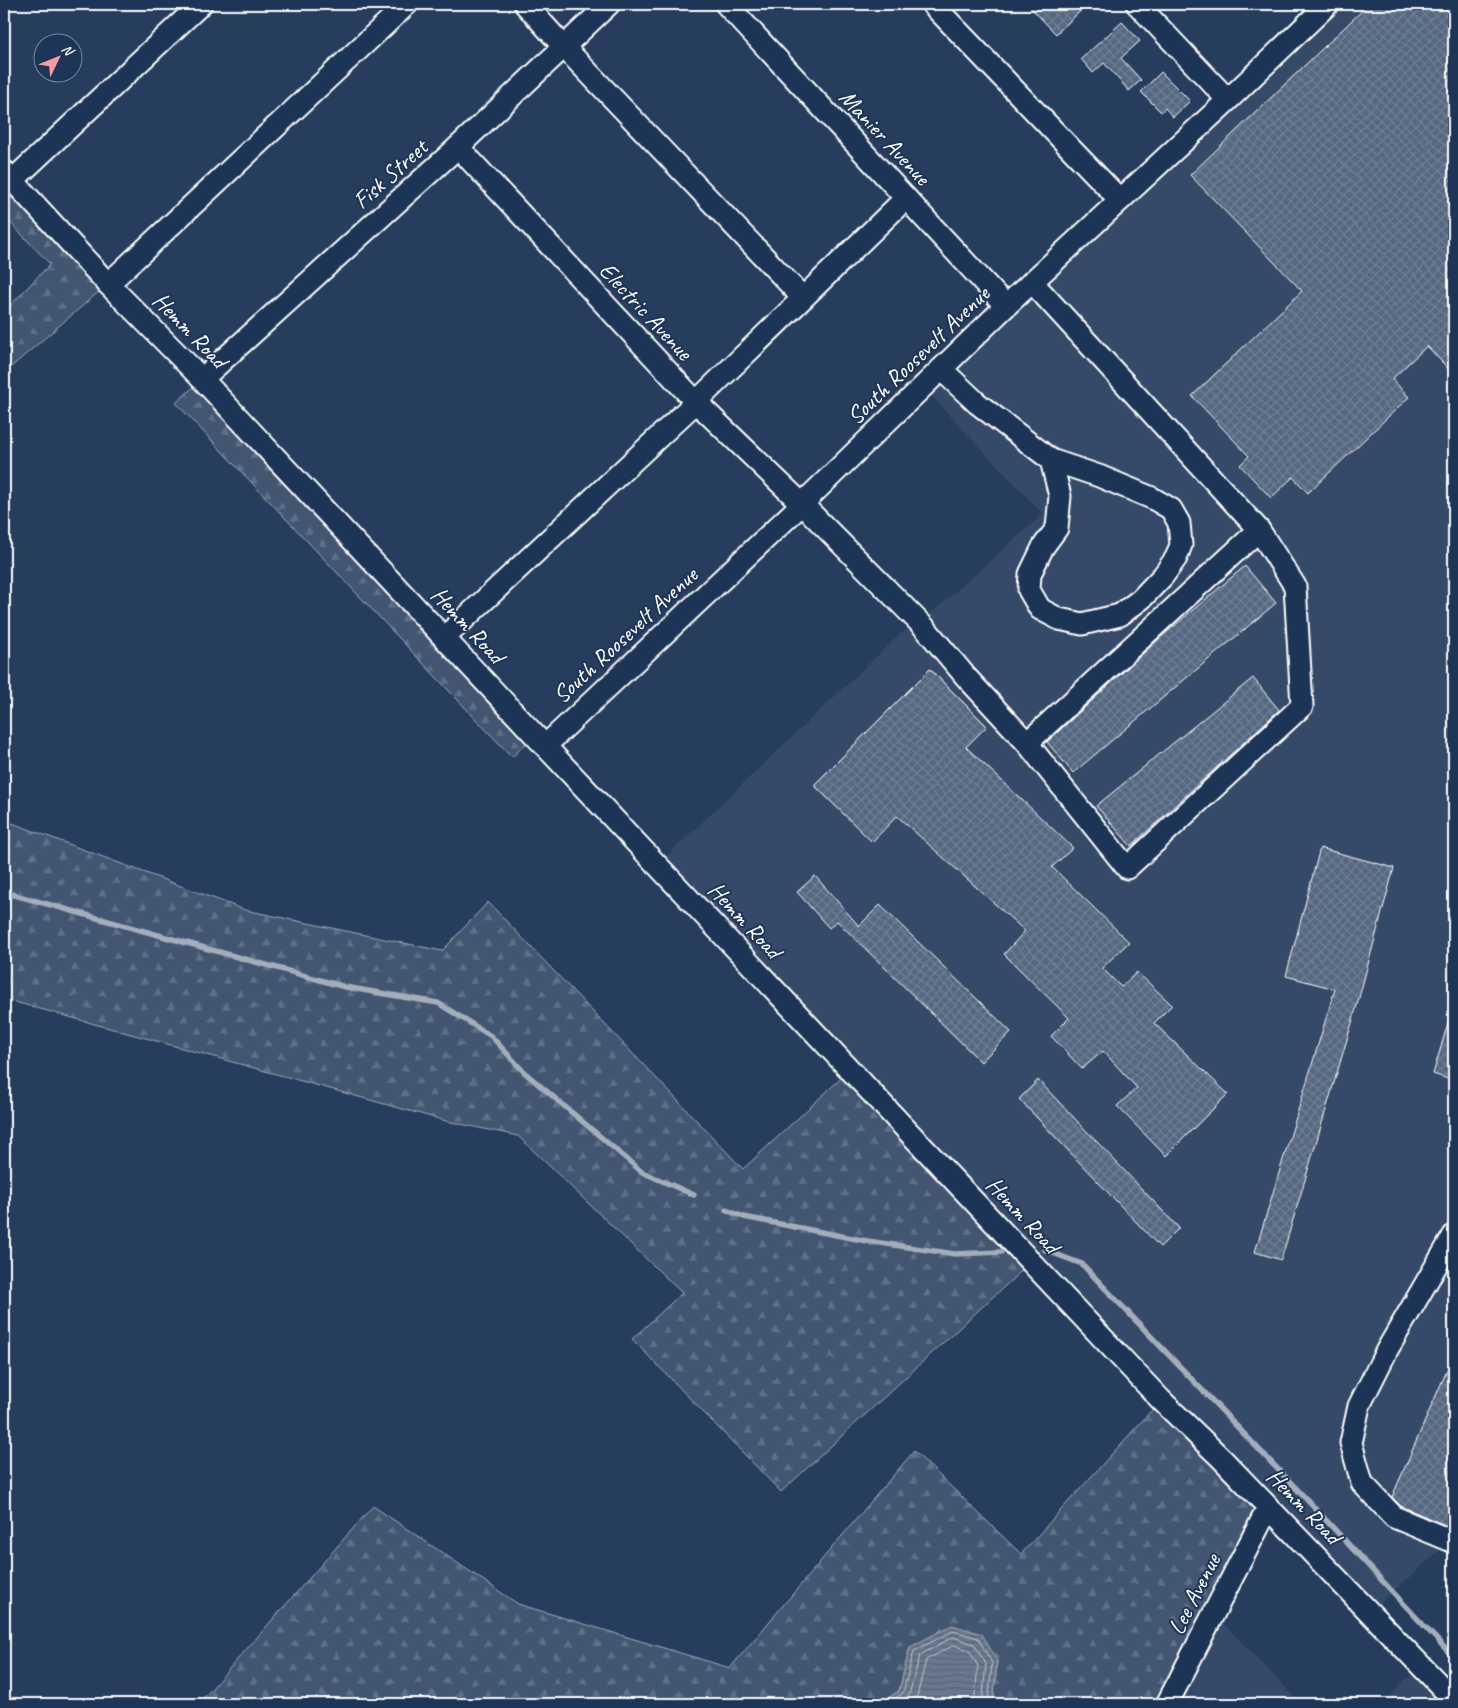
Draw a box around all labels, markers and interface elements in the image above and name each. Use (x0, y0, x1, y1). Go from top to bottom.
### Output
north arrow (32, 32, 82, 82)
text: N (58, 41, 78, 60)
street label: Manier Avenue (833, 83, 939, 193)
street label: Fisk Street (346, 131, 435, 215)
street label: Electric Avenue (593, 256, 701, 368)
street label: South Roosevelt Avenue (840, 278, 997, 431)
street label: Hemm Road (146, 285, 236, 377)
street label: South Roosevelt Avenue (546, 559, 705, 710)
street label: Hemm Road (425, 580, 514, 673)
street label: Hemm Road (702, 875, 791, 968)
street label: Hemm Road (980, 1170, 1069, 1263)
street label: Hemm Road (1260, 1461, 1350, 1553)
street label: Lee Avenue (1161, 1547, 1228, 1639)

